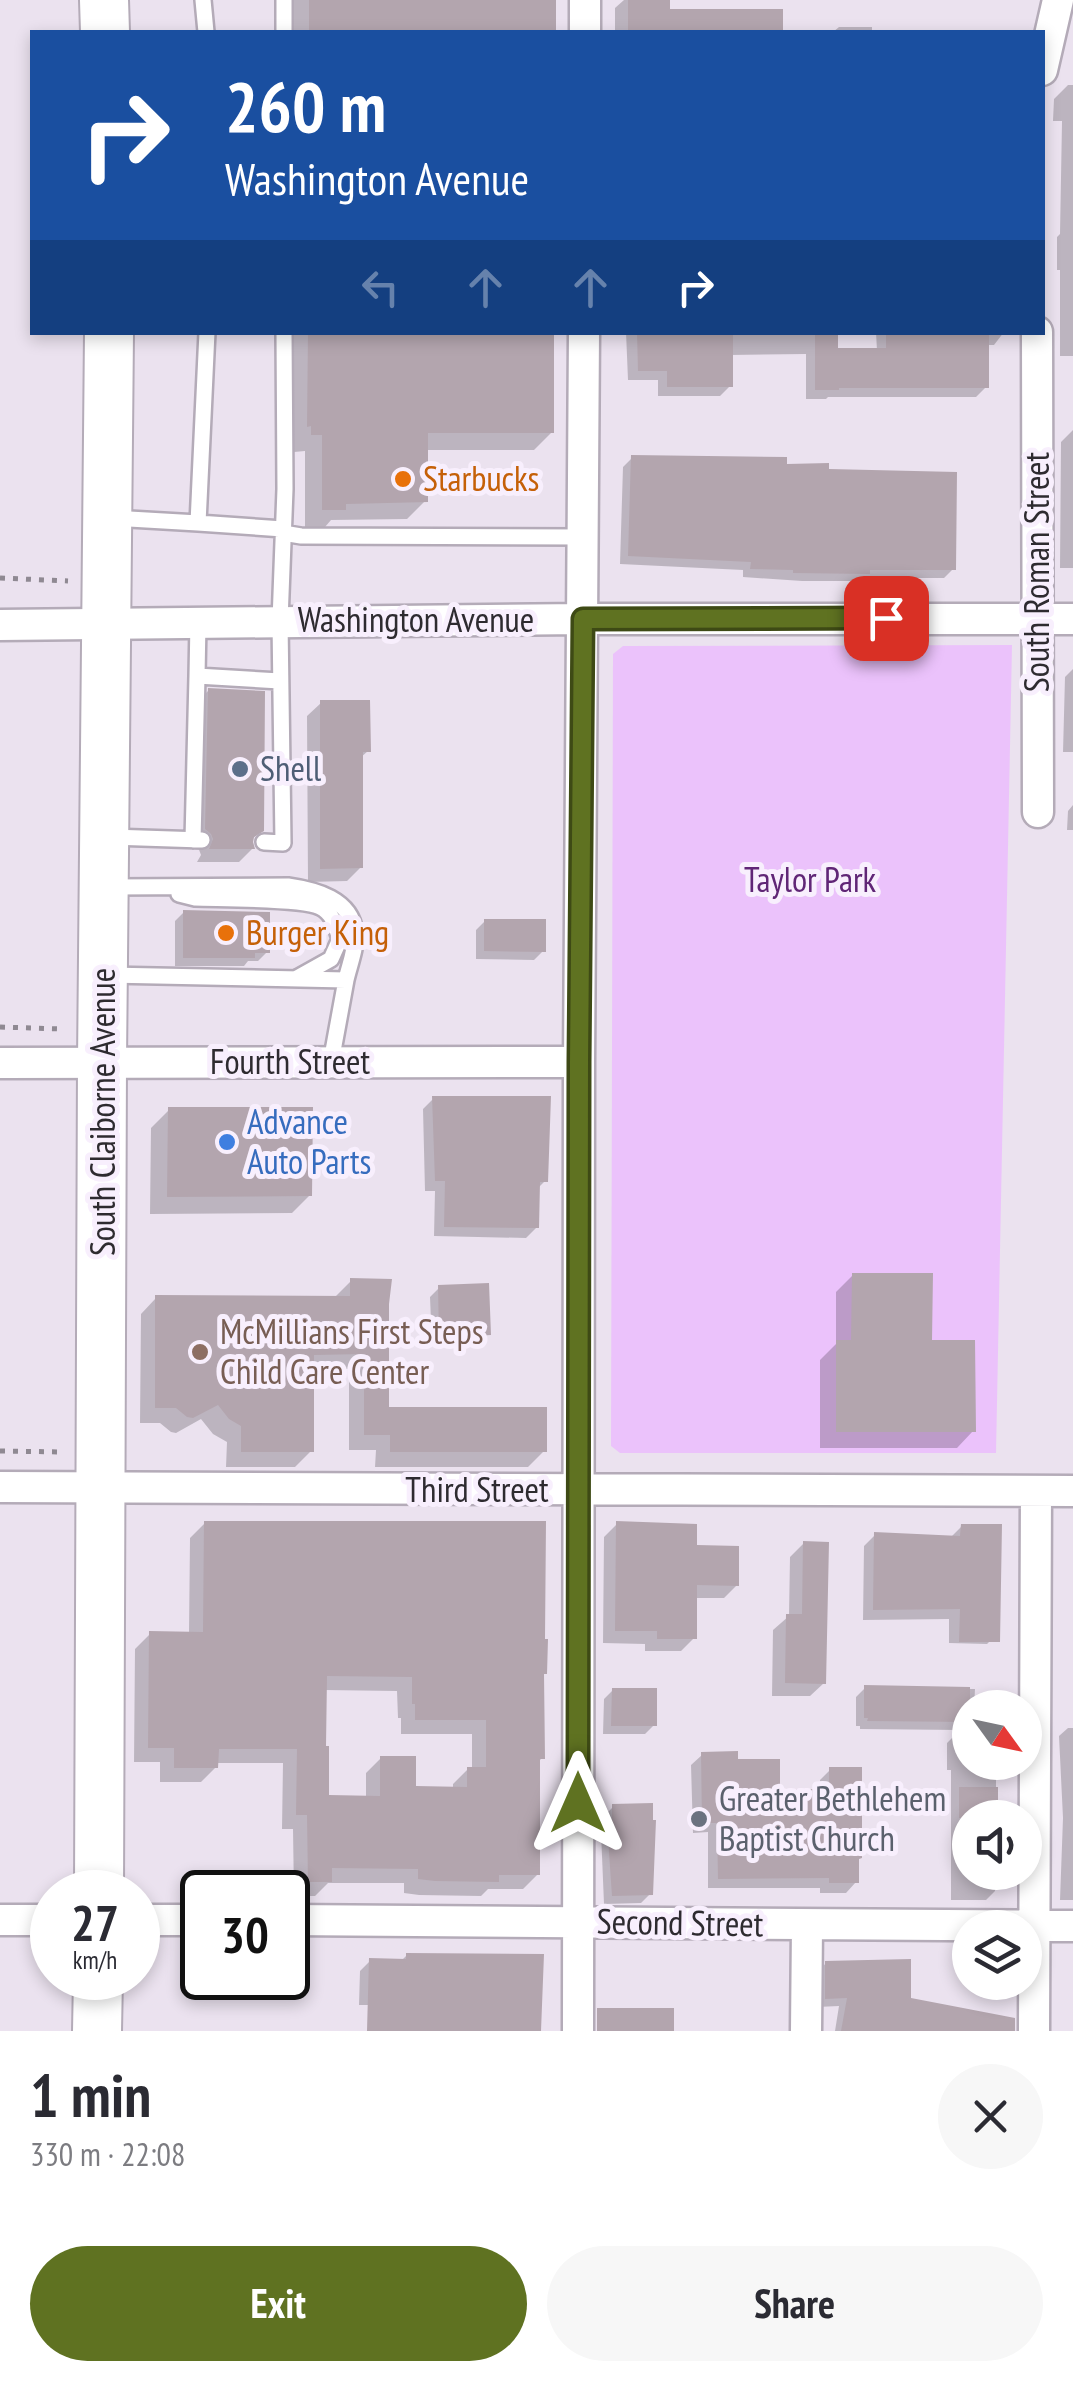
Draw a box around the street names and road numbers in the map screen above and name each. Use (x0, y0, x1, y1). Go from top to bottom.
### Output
street label: South Roman Street (1013, 451, 1059, 692)
street label: Washington Avenue (298, 596, 534, 642)
street label: South Claiborne Avenue (79, 968, 125, 1256)
street label: Fourth Street (210, 1038, 370, 1084)
street label: Third Street (405, 1466, 549, 1512)
street label: Second Street (596, 1898, 764, 1946)

